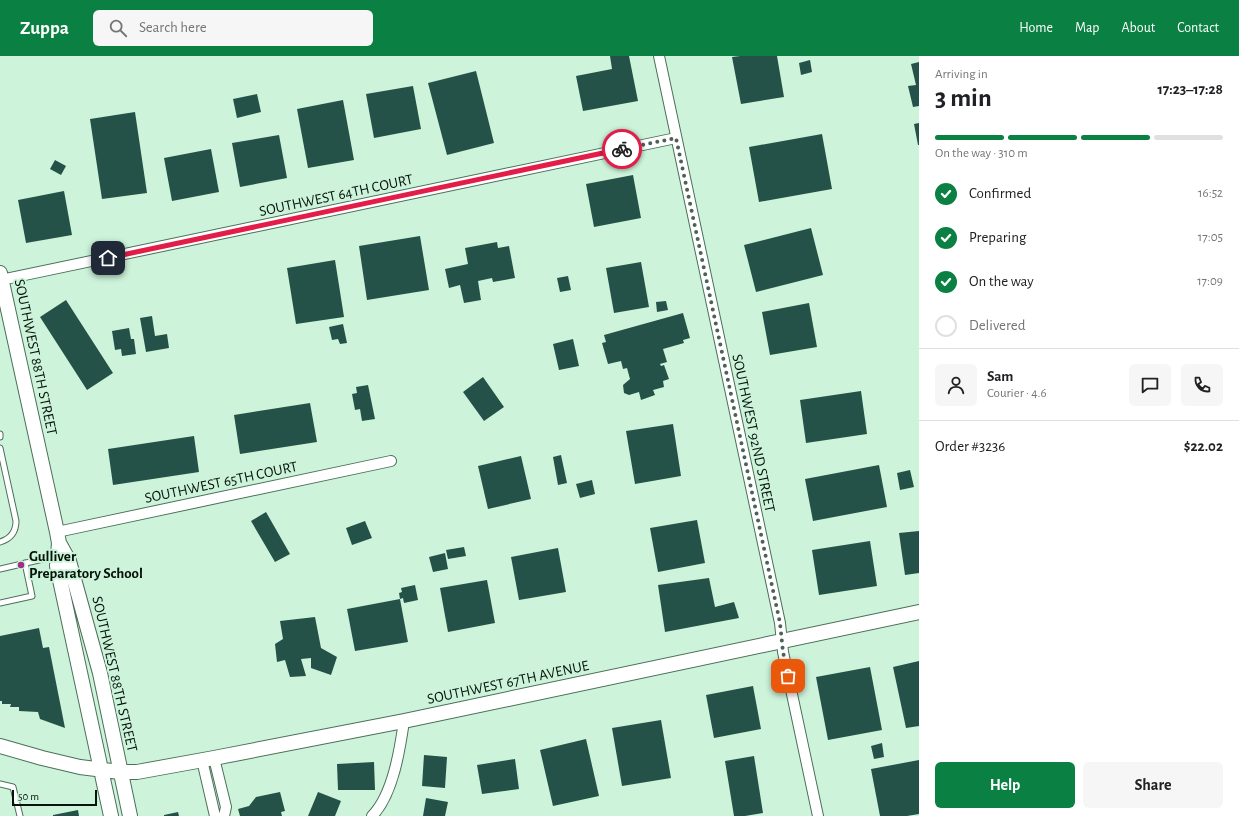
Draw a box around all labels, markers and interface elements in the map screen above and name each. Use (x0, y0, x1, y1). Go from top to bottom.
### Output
search box (93, 10, 373, 46)
icon: search (107, 17, 129, 39)
text: Zuppa (20, 19, 69, 38)
text: Search here (139, 20, 207, 35)
text: Home (1019, 21, 1053, 35)
text: Map (1075, 21, 1099, 35)
text: About (1121, 21, 1155, 35)
text: Contact (1177, 21, 1219, 35)
text: Arriving in (935, 68, 988, 81)
text: 17:23–17:28 (1157, 82, 1223, 97)
text: 3 min (935, 85, 992, 111)
courier (602, 129, 642, 169)
icon: bike (611, 138, 633, 160)
text: On the way · 310 m (935, 147, 1028, 160)
street label: SOUTHWEST 64TH COURT (258, 172, 415, 219)
icon: check (935, 183, 957, 205)
text: Confirmed (969, 186, 1031, 201)
text: 16:52 (1198, 187, 1223, 200)
icon: check (935, 227, 957, 249)
text: Preparing (969, 230, 1026, 245)
text: 17:05 (1198, 231, 1223, 244)
pin (91, 241, 125, 275)
icon: home (97, 247, 119, 269)
icon: check (935, 271, 957, 293)
text: On the way (969, 274, 1034, 289)
text: 17:09 (1197, 275, 1223, 288)
street label: SOUTHWEST 88TH STREET (12, 278, 60, 437)
text: Delivered (969, 318, 1026, 333)
street label: SOUTHWEST 92ND STREET (729, 353, 778, 514)
button: person (935, 364, 977, 406)
button: chat (1129, 364, 1171, 406)
button: phone (1181, 364, 1223, 406)
text: Sam (987, 369, 1013, 384)
text: Courier · 4.6 (987, 387, 1047, 400)
text: Order #3236 (935, 439, 1005, 454)
text: $22.02 (1184, 439, 1223, 454)
street label: SOUTHWEST 65TH COURT (143, 459, 300, 506)
place label: Gulliver Preparatory School (29, 549, 143, 581)
marker: Gulliver Preparatory School (16, 560, 26, 570)
street label: SOUTHWEST 88TH STREET (89, 595, 140, 754)
street label: SOUTHWEST 67TH AVENUE (426, 658, 590, 707)
pin (771, 659, 805, 693)
icon: bag (777, 665, 799, 687)
button: Help (935, 762, 1075, 808)
button: Share (1083, 762, 1223, 808)
scale bar (12, 788, 97, 807)
text: 50 m (18, 791, 39, 802)

